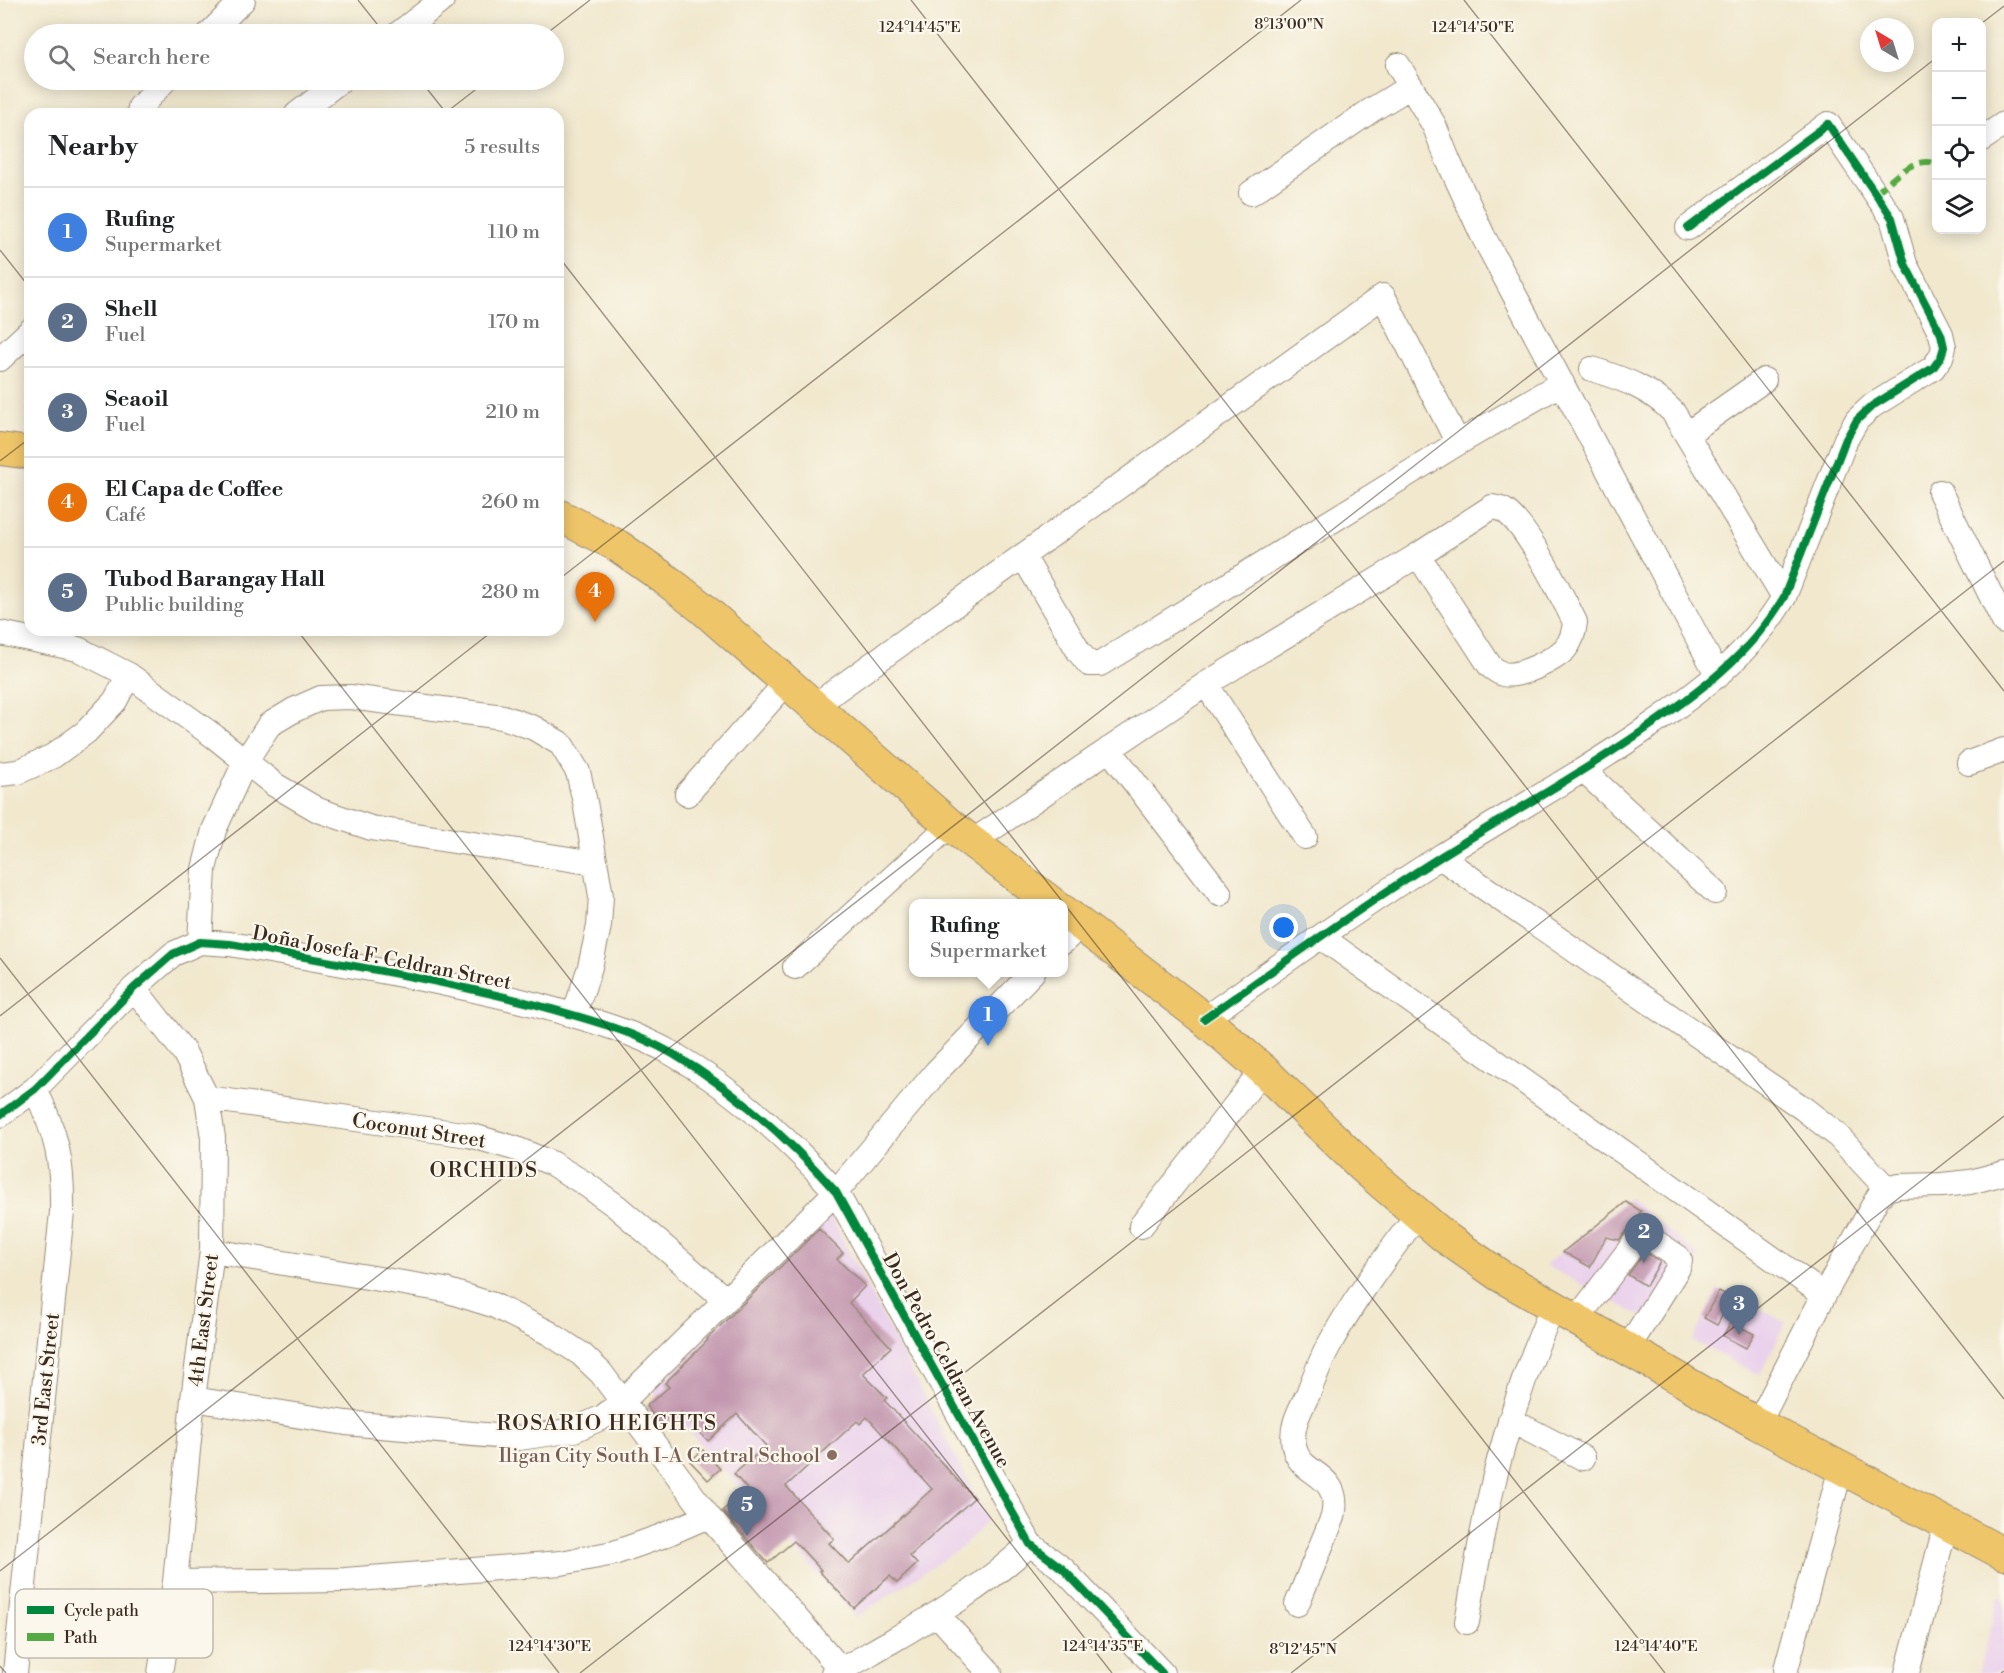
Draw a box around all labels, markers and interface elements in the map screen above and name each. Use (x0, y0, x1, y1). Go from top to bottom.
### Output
text: 8°13'00"N (1254, 15, 1324, 34)
text: 124°14'45"E (879, 18, 961, 37)
text: 124°14'50"E (1432, 18, 1514, 37)
north arrow (1860, 18, 1914, 72)
map controls (1932, 18, 1986, 234)
button: + (1932, 18, 1986, 72)
search box (24, 24, 564, 90)
icon: search (45, 41, 78, 74)
text: Search here (93, 44, 210, 71)
button: − (1932, 72, 1986, 126)
button: locate (1932, 126, 1986, 180)
text: Nearby (48, 131, 138, 163)
text: 5 results (464, 135, 540, 160)
button: layers (1932, 180, 1986, 234)
text: Rufing (105, 206, 174, 233)
text: 1 (63, 220, 72, 245)
text: 110 m (488, 220, 540, 245)
text: Supermarket (105, 233, 222, 258)
text: Shell (105, 296, 157, 323)
text: 2 (61, 310, 74, 335)
text: 170 m (488, 310, 540, 335)
text: Fuel (105, 323, 145, 348)
text: Seaoil (105, 386, 168, 413)
text: 3 (61, 400, 74, 425)
text: 210 m (485, 400, 540, 425)
text: Fuel (105, 413, 145, 438)
text: El Capa de Coffee (105, 476, 283, 503)
text: 4 (61, 490, 74, 515)
text: 260 m (482, 490, 540, 515)
text: Café (105, 503, 146, 528)
text: Tubod Barangay Hall (105, 566, 325, 593)
pin: 4 (576, 572, 614, 622)
text: 5 (61, 580, 74, 605)
text: 280 m (481, 580, 540, 605)
text: Public building (105, 593, 244, 618)
popup (909, 899, 1068, 977)
text: Rufing (930, 912, 999, 939)
your location (1269, 913, 1298, 942)
street label: Doña Josefa F. Celdran Street (250, 921, 513, 996)
text: Supermarket (930, 939, 1047, 964)
pin: 1 (968, 996, 1008, 1046)
street label: Coconut Street (350, 1109, 487, 1154)
district label: ORCHIDS (429, 1158, 539, 1184)
pin: 2 (1624, 1214, 1664, 1263)
street label: Don Pedro Celdran Avenue (876, 1249, 1015, 1473)
street label: 4th East Street (184, 1252, 225, 1388)
pin: 3 (1720, 1286, 1758, 1335)
street label: 3rd East Street (27, 1312, 66, 1447)
district label: ROSARIO HEIGHTS (496, 1411, 718, 1437)
place label: Iligan City South I-A Central School (498, 1444, 820, 1469)
marker: Iligan City South I-A Central School (825, 1448, 839, 1462)
pin: 5 (728, 1486, 766, 1536)
legend (15, 1589, 213, 1658)
text: Cycle path (64, 1601, 139, 1621)
text: Path (64, 1628, 98, 1648)
text: 124°14'30"E (509, 1637, 591, 1656)
text: 124°14'35"E (1063, 1637, 1143, 1656)
text: 124°14'40"E (1614, 1637, 1698, 1656)
text: 8°12'45"N (1269, 1640, 1337, 1659)

